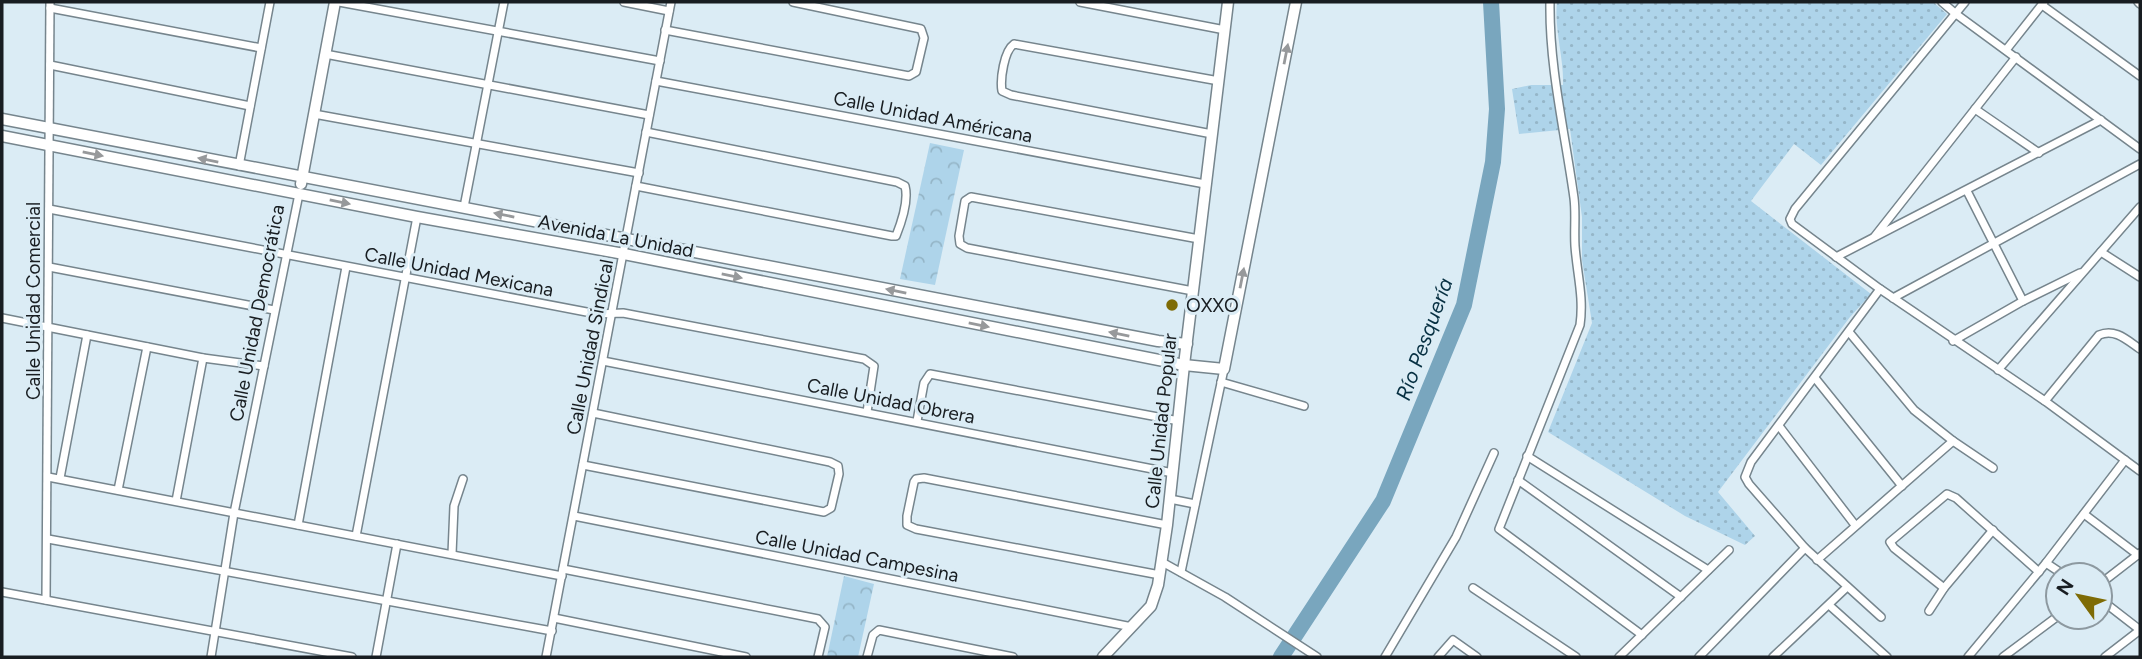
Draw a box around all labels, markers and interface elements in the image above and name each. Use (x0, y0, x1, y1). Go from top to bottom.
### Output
one-way arrow (1281, 43, 1292, 65)
street label: Calle Unidad Américana (831, 86, 1035, 148)
one-way arrow (82, 149, 104, 160)
one-way arrow (197, 154, 219, 165)
one-way arrow (329, 197, 351, 208)
street label: Calle Unidad Comercial (22, 202, 45, 400)
street label: Calle Unidad Democrática (225, 203, 289, 423)
one-way arrow (493, 210, 515, 221)
street label: Avenida La Unidad (536, 210, 696, 262)
street label: Calle Unidad Mexicana (363, 242, 555, 302)
street label: Calle Unidad Sindical (562, 257, 618, 437)
one-way arrow (1236, 267, 1247, 289)
one-way arrow (721, 270, 743, 281)
water label: Río Pesquería (1390, 274, 1458, 404)
one-way arrow (885, 285, 907, 296)
place label: OXXO (1186, 294, 1239, 317)
marker: OXXO (1164, 297, 1180, 313)
one-way arrow (968, 319, 990, 330)
one-way arrow (1108, 328, 1130, 339)
street label: Calle Unidad Popular (1140, 332, 1182, 510)
street label: Calle Unidad Obrera (805, 373, 977, 429)
street label: Calle Unidad Campesina (753, 525, 961, 587)
north arrow (2044, 561, 2114, 631)
text: N (2052, 575, 2079, 599)

